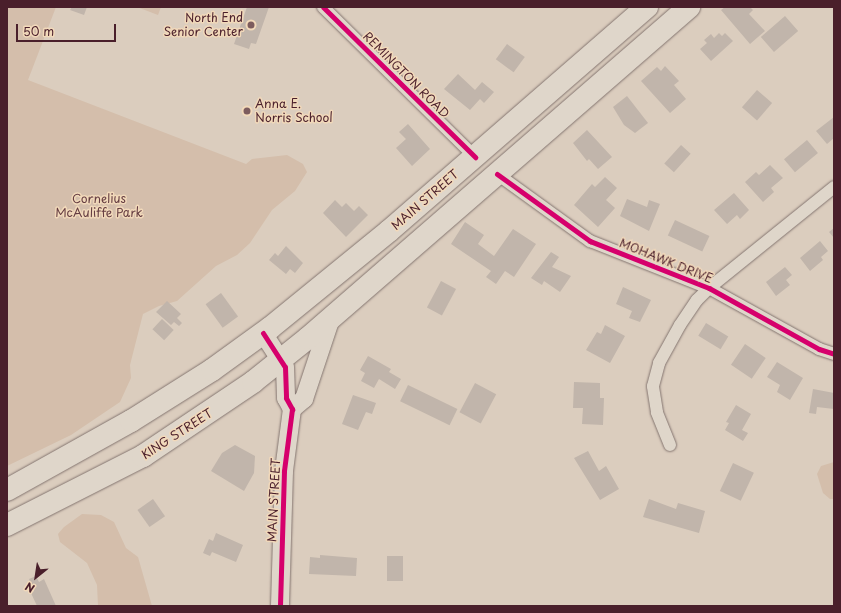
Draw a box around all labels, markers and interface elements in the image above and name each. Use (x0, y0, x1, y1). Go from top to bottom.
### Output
place label: North End Senior Center (163, 11, 243, 39)
scale bar (18, 16, 118, 42)
marker: North End Senior Center (246, 20, 256, 30)
text: 50 m (23, 22, 54, 40)
street label: REMINGTON ROAD (360, 29, 452, 121)
place label: Anna E. Norris School (255, 97, 333, 125)
marker: Anna E. Norris School (242, 106, 252, 116)
street label: MAIN STREET (388, 167, 462, 233)
park label: Cornelius McAuliffe Park (55, 192, 143, 220)
street label: MOHAWK DRIVE (617, 236, 715, 286)
street label: KING STREET (138, 405, 216, 463)
street label: MAIN STREET (265, 457, 283, 543)
north arrow (16, 557, 56, 597)
text: N (22, 578, 38, 597)

